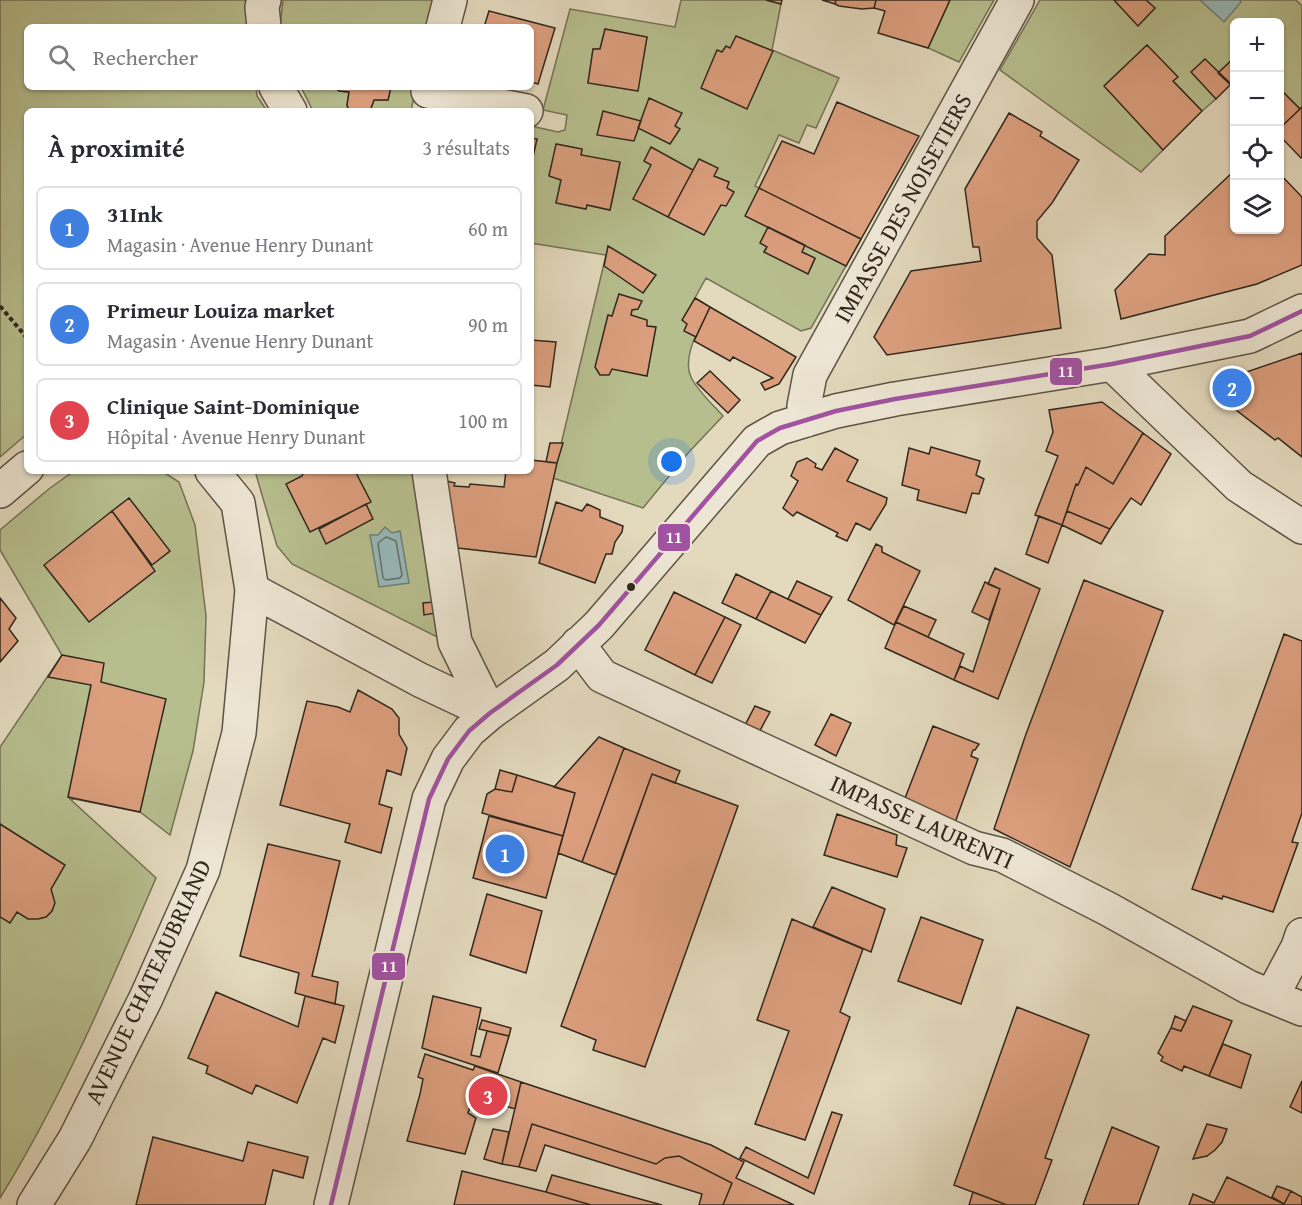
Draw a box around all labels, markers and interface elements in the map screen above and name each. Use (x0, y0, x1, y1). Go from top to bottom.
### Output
map controls (1230, 18, 1284, 234)
button: + (1230, 18, 1284, 72)
search box (24, 24, 534, 90)
icon: search (45, 41, 78, 74)
text: Rechercher (93, 41, 198, 73)
button: − (1230, 72, 1284, 126)
street label: IMPASSE DES NOISETIERS (825, 87, 980, 329)
button: locate (1230, 126, 1284, 180)
text: À proximité (48, 128, 185, 167)
text: 3 résultats (422, 133, 510, 162)
button: layers (1230, 180, 1284, 234)
text: 31Ink (107, 198, 163, 230)
text: 1 (64, 214, 75, 243)
text: 60 m (468, 214, 508, 243)
text: Magasin · Avenue Henry Dunant (107, 230, 373, 259)
text: Primeur Louiza market (107, 294, 335, 326)
text: 2 (64, 310, 75, 339)
text: 90 m (468, 310, 508, 339)
text: Magasin · Avenue Henry Dunant (107, 326, 373, 355)
line badge: 11 (1049, 357, 1083, 386)
text: 11 (1058, 359, 1074, 383)
pin: 2 (1212, 366, 1252, 410)
text: Clinique Saint-Dominique (107, 390, 360, 422)
text: 3 (64, 406, 75, 435)
text: 100 m (458, 406, 508, 435)
text: Hôpital · Avenue Henry Dunant (107, 422, 365, 451)
your location (657, 447, 686, 476)
line badge: 11 (657, 523, 691, 552)
text: 11 (666, 525, 682, 549)
unlabelled marker (625, 581, 637, 593)
street label: IMPASSE LAURENTI (825, 765, 1020, 878)
pin: 1 (486, 832, 524, 876)
street label: AVENUE CHATEAUBRIAND (75, 854, 220, 1110)
line badge: 11 (371, 952, 406, 981)
text: 11 (381, 954, 397, 978)
pin: 3 (468, 1074, 508, 1118)

